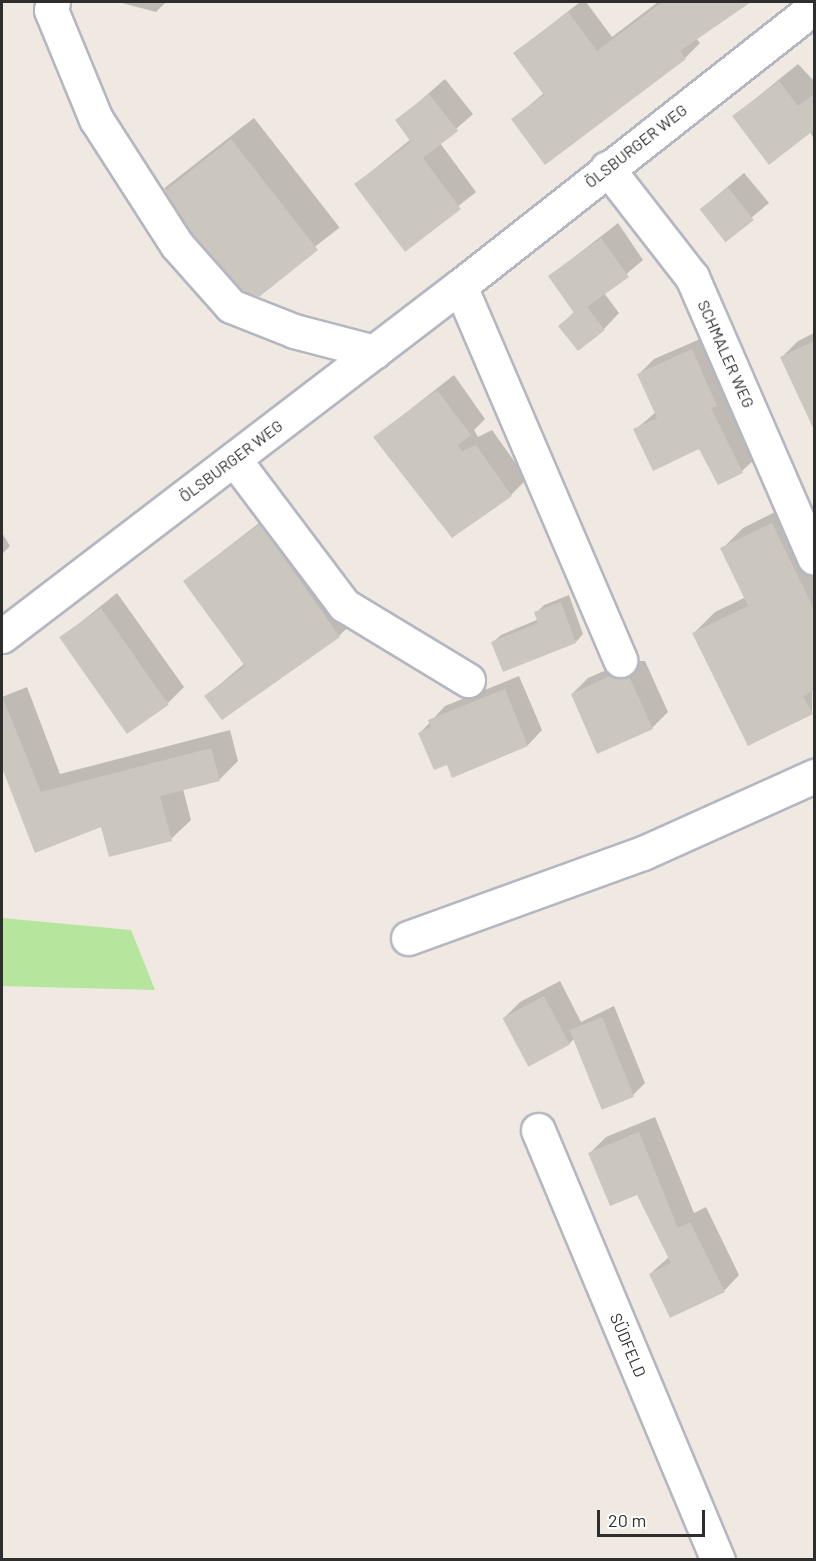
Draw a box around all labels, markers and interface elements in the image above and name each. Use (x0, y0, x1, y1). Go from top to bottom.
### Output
street label: ÖLSBURGER WEG (581, 100, 691, 192)
street label: SCHMALER WEG (694, 297, 758, 411)
street label: ÖLSBURGER WEG (176, 416, 286, 506)
street label: SÜDFELD (606, 1310, 650, 1380)
scale bar (600, 1498, 708, 1536)
text: 20 m (608, 1509, 646, 1531)

